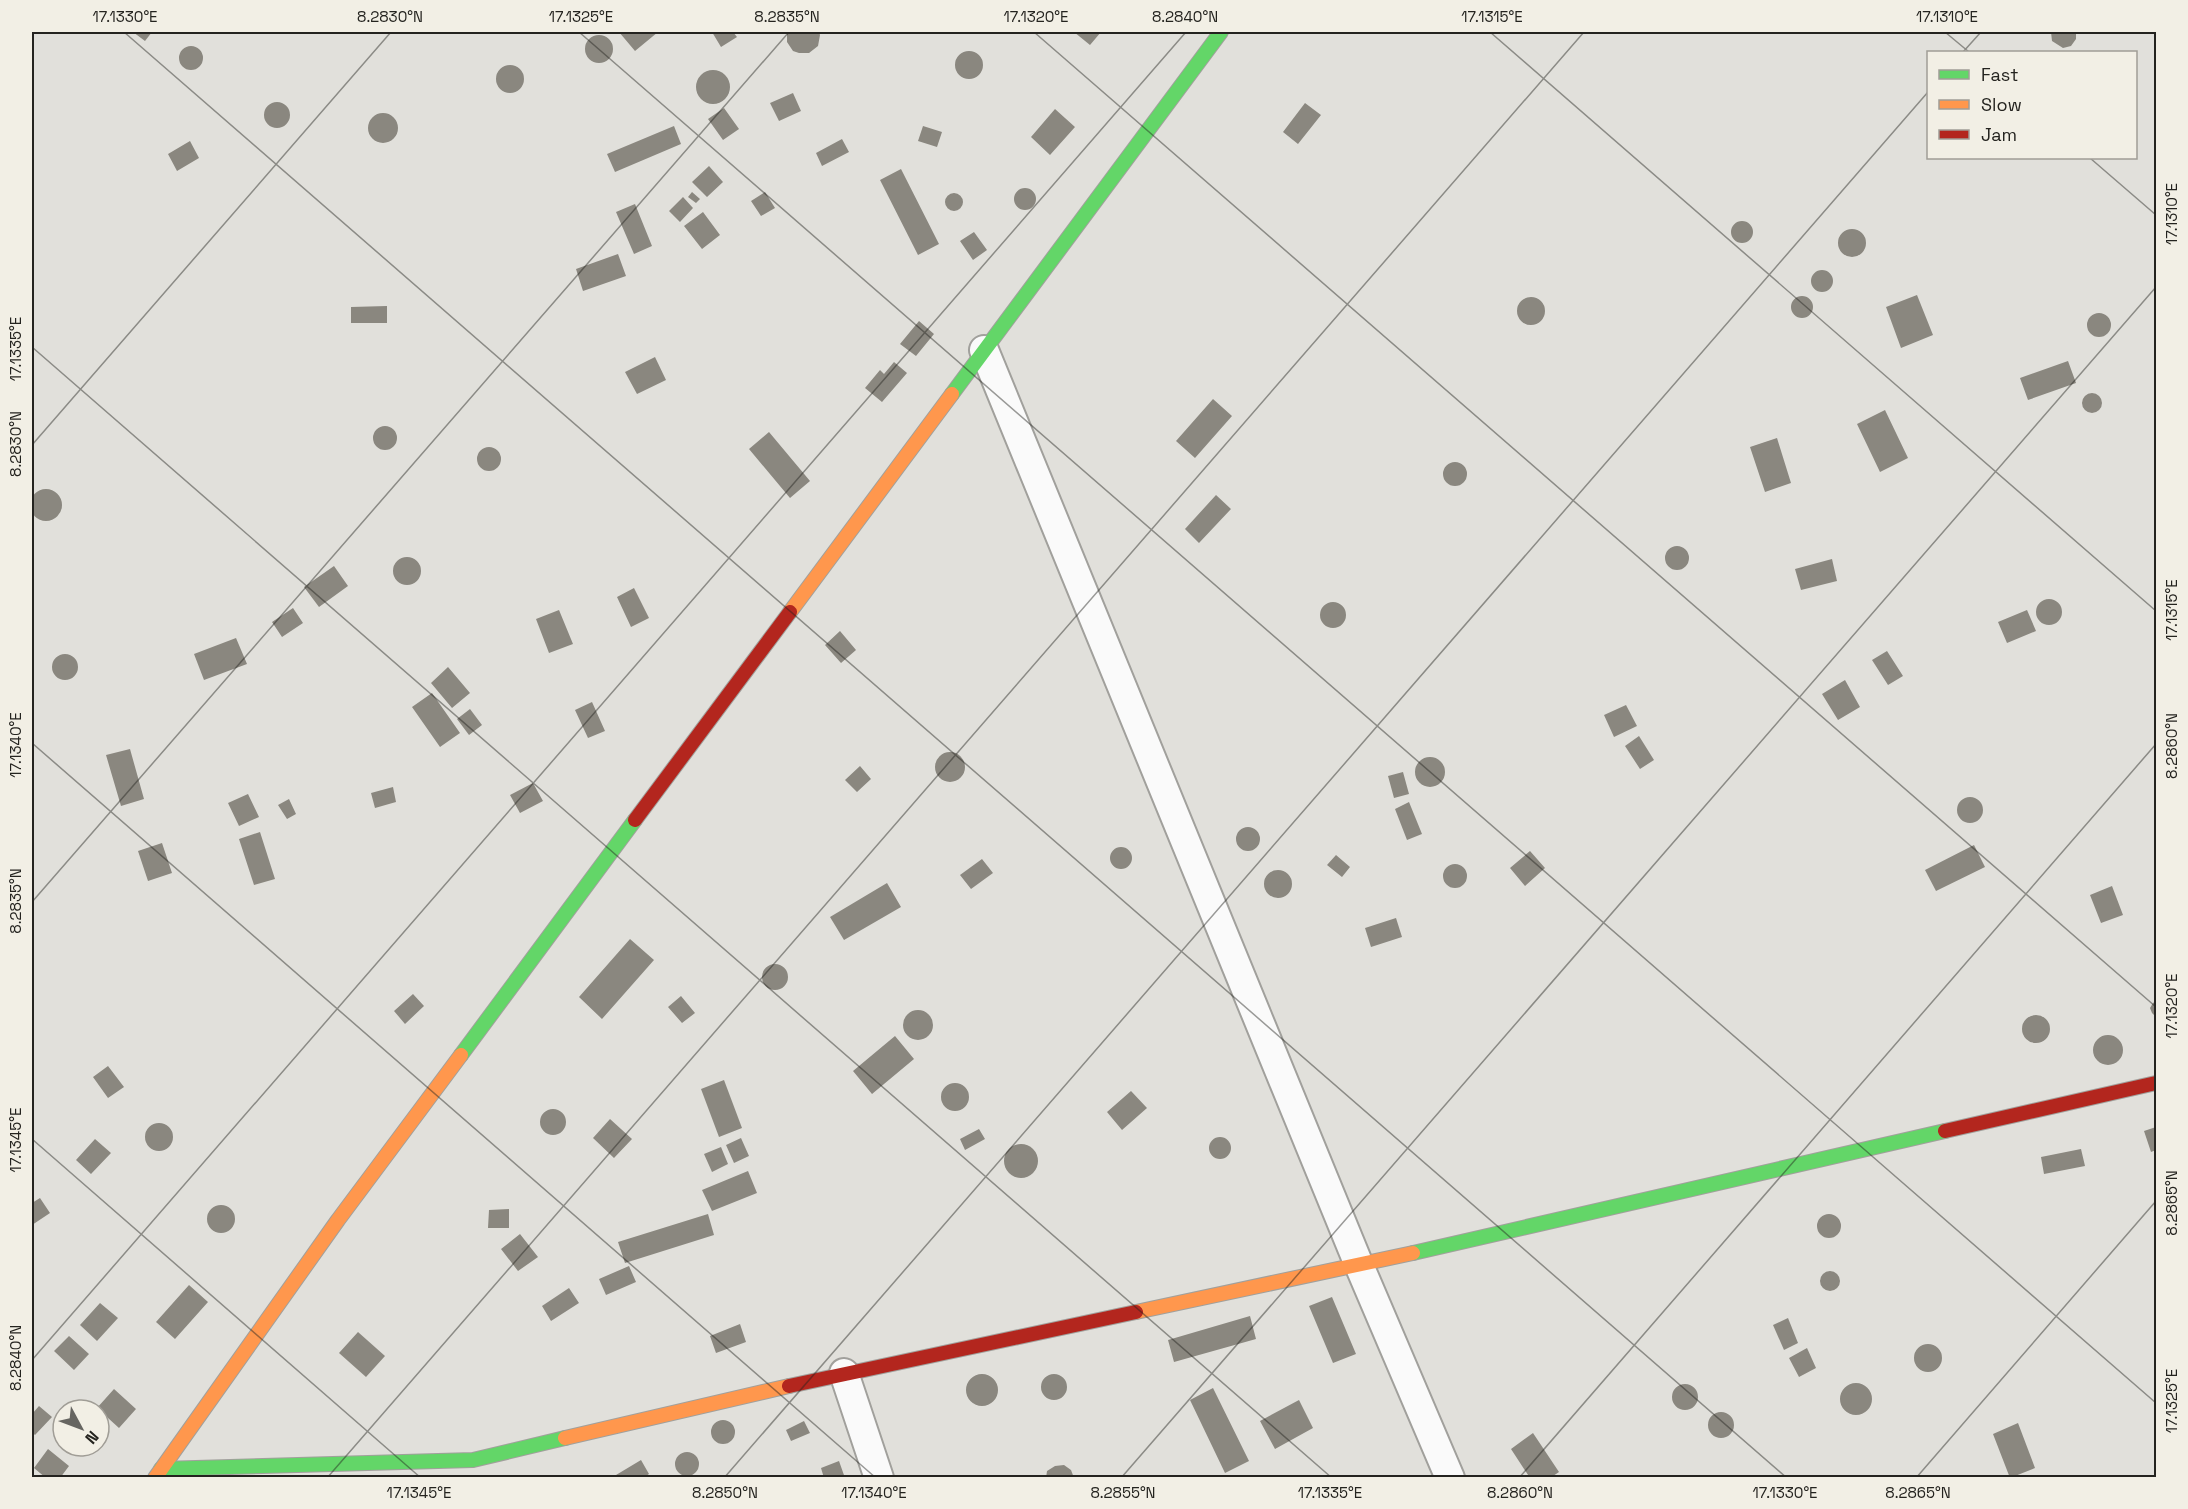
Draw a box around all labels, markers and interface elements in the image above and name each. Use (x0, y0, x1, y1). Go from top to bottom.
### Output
text: 17.1330°E (92, 7, 158, 26)
text: 8.2830°N (357, 7, 423, 26)
text: 17.1325°E (549, 7, 613, 26)
text: 8.2835°N (754, 7, 820, 26)
text: 17.1320°E (1003, 7, 1069, 26)
text: 8.2840°N (1152, 7, 1218, 26)
text: 17.1315°E (1461, 7, 1523, 26)
text: 17.1310°E (1916, 7, 1978, 26)
legend (1927, 51, 2137, 159)
text: Fast (1981, 63, 2018, 86)
text: Slow (1981, 93, 2022, 116)
text: Jam (1981, 123, 2017, 146)
text: 17.1310°E (2162, 183, 2181, 245)
text: 17.1335°E (6, 317, 25, 381)
text: 8.2830°N (6, 411, 25, 477)
text: 17.1315°E (2162, 579, 2181, 641)
text: 17.1340°E (6, 712, 25, 778)
text: 8.2860°N (2162, 713, 2181, 779)
text: 8.2835°N (6, 868, 25, 934)
text: 17.1320°E (2162, 973, 2181, 1039)
text: 17.1345°E (6, 1108, 25, 1172)
text: 8.2865°N (2162, 1170, 2181, 1236)
text: 8.2840°N (6, 1325, 25, 1391)
text: 17.1325°E (2162, 1369, 2181, 1433)
north arrow (51, 1398, 111, 1458)
text: N (80, 1427, 103, 1448)
text: 17.1345°E (387, 1483, 451, 1502)
text: 8.2850°N (692, 1483, 758, 1502)
text: 17.1340°E (841, 1483, 907, 1502)
text: 8.2855°N (1090, 1483, 1156, 1502)
text: 17.1335°E (1298, 1483, 1362, 1502)
text: 8.2860°N (1487, 1483, 1553, 1502)
text: 17.1330°E (1752, 1483, 1818, 1502)
text: 8.2865°N (1885, 1483, 1951, 1502)

